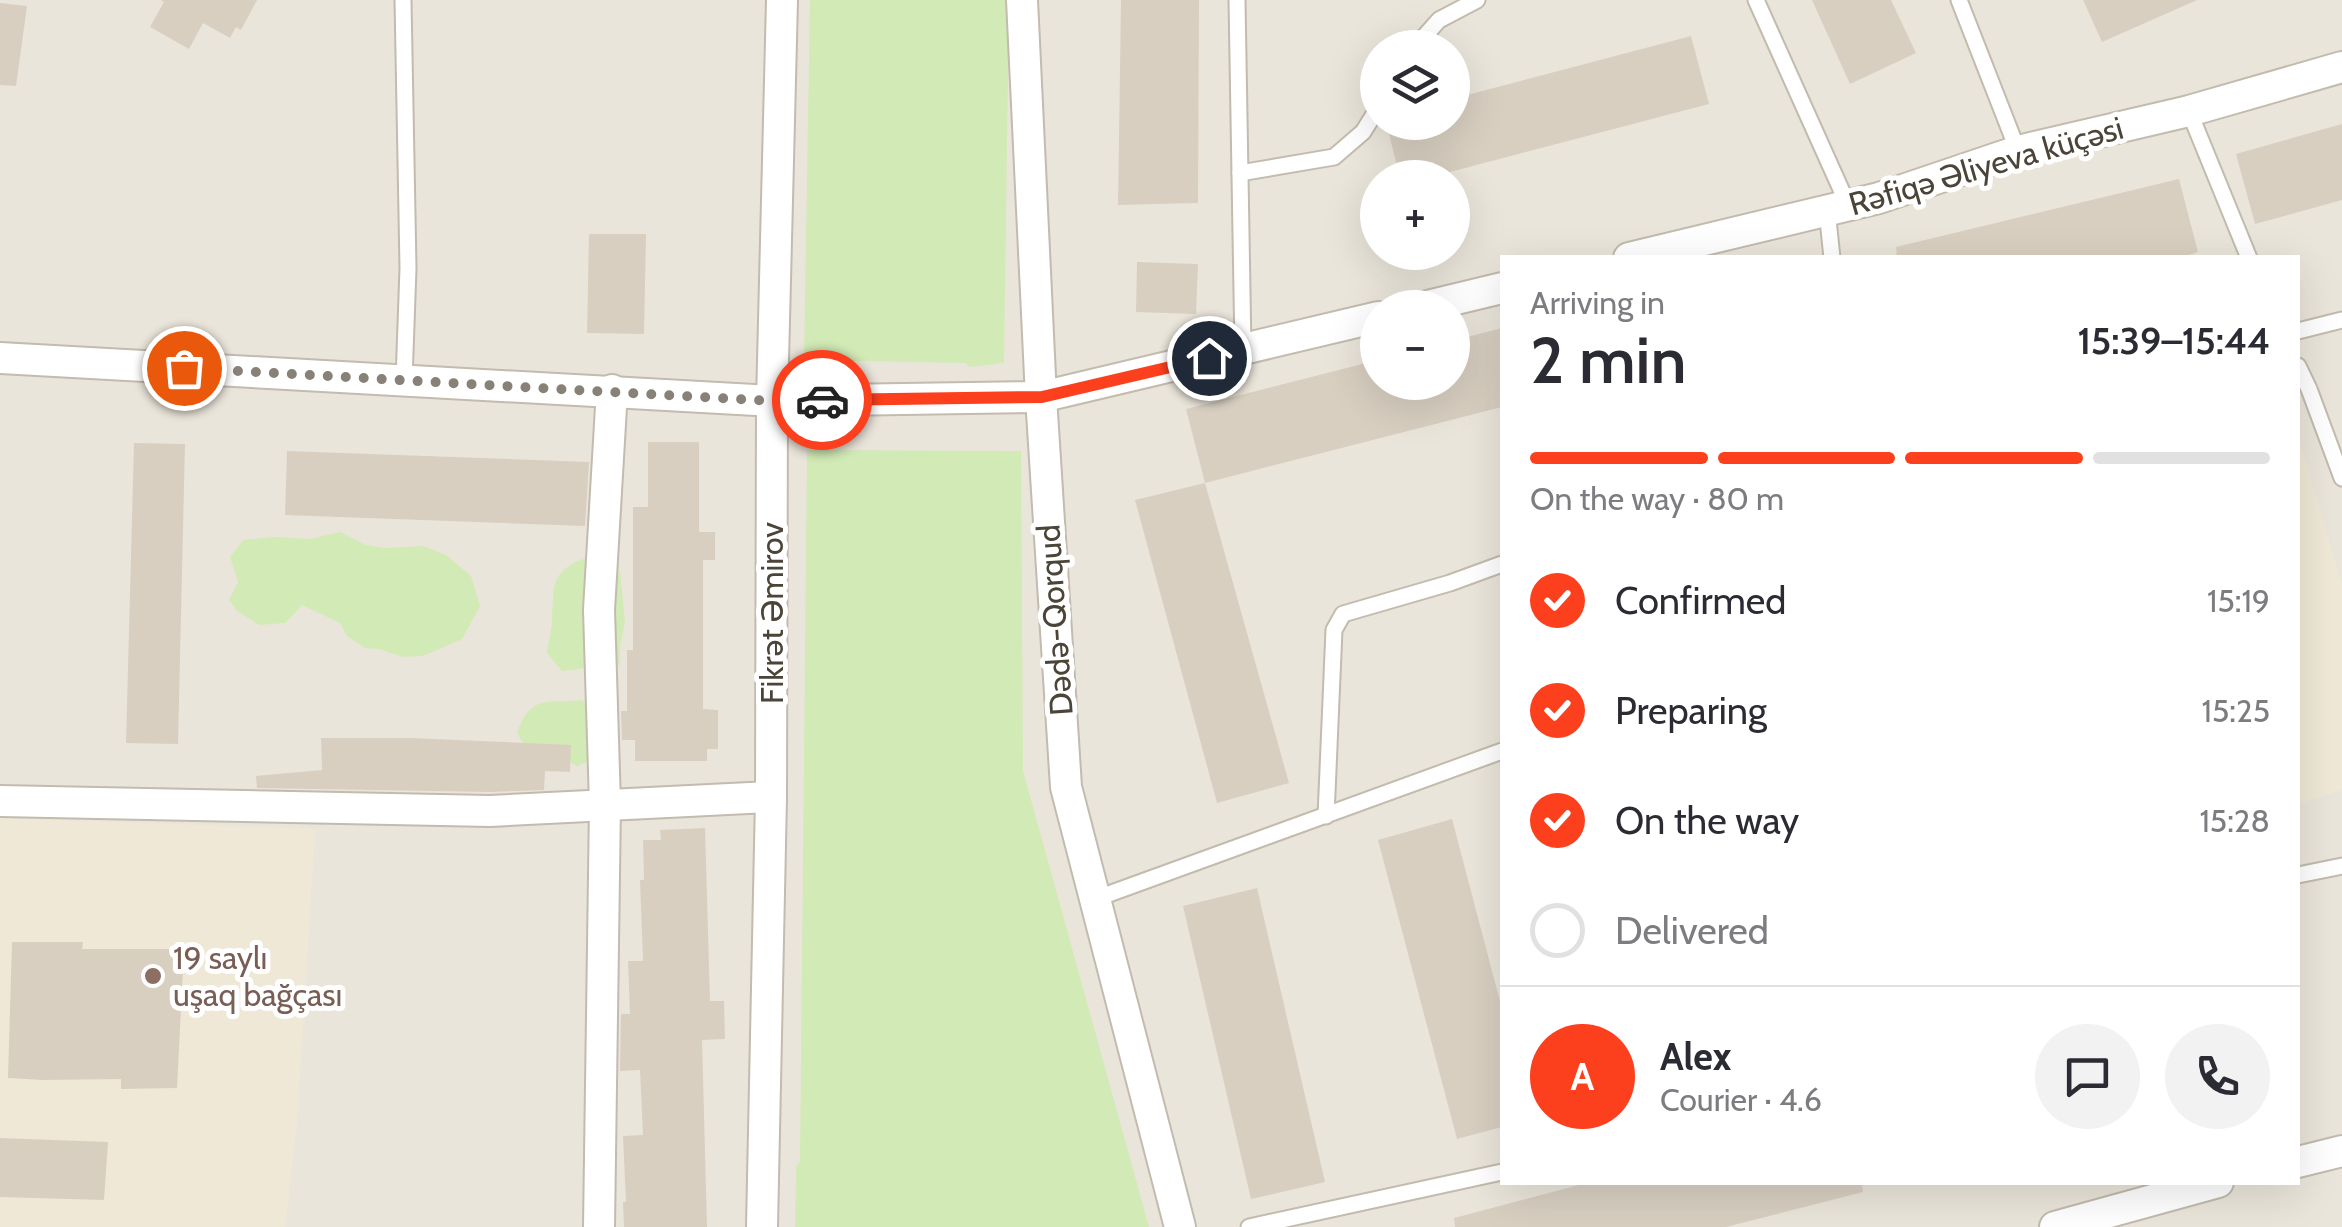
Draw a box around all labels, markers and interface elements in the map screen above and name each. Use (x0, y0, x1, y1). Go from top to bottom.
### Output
map controls (1360, 30, 1470, 400)
button: layers (1360, 30, 1470, 140)
street label: Rəfiqə Əliyeva küçəsi (1844, 108, 2127, 223)
button: + (1360, 160, 1470, 270)
text: Arriving in (1530, 283, 1665, 322)
button: − (1360, 290, 1470, 400)
pin (1167, 316, 1252, 401)
text: 15:39–15:44 (2077, 317, 2270, 364)
text: 2 min (1530, 320, 1687, 399)
pin (142, 326, 227, 411)
icon: home (1182, 331, 1237, 386)
icon: bag (157, 341, 212, 396)
courier (772, 350, 872, 450)
icon: car (795, 373, 850, 428)
text: On the way · 80 m (1530, 479, 1784, 518)
street label: Fikrət Əmirov (752, 522, 791, 704)
street label: Dədə-Qorqud (1028, 523, 1081, 717)
icon: check (1530, 573, 1585, 628)
text: Confirmed (1615, 577, 1786, 624)
text: 15:19 (2207, 581, 2270, 620)
icon: check (1530, 683, 1585, 738)
text: Preparing (1615, 687, 1767, 734)
text: 15:25 (2202, 691, 2270, 730)
icon: check (1530, 793, 1585, 848)
text: On the way (1615, 797, 1799, 844)
text: 15:28 (2199, 801, 2270, 840)
text: Delivered (1615, 907, 1769, 954)
place label: 19 saylı uşaq bağçası (173, 938, 342, 1014)
marker: 19 saylı uşaq bağçası (142, 965, 164, 987)
button: chat (2035, 1024, 2140, 1129)
button: phone (2165, 1024, 2270, 1129)
text: Alex (1660, 1033, 1731, 1080)
text: A (1571, 1053, 1594, 1100)
text: Courier · 4.6 (1660, 1080, 1822, 1119)

